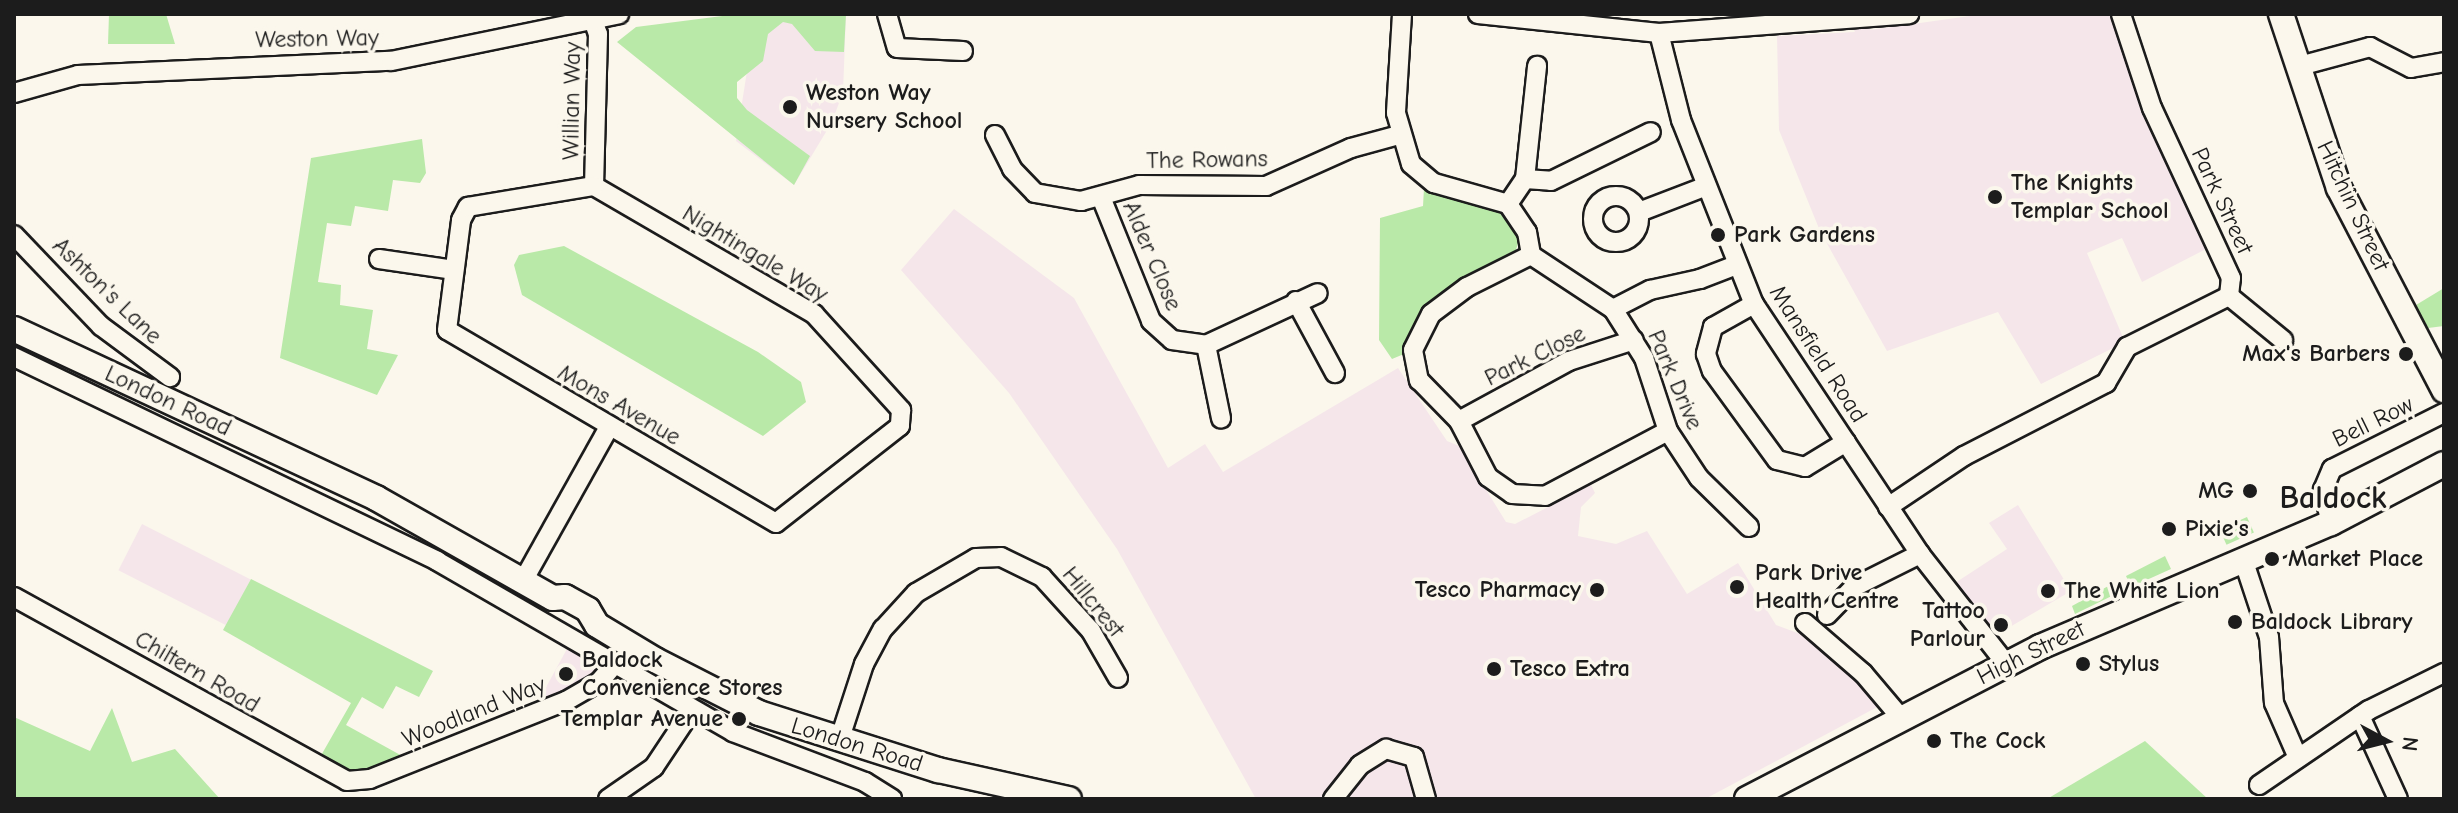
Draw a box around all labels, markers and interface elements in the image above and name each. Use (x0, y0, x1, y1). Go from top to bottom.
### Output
street label: Weston Way (255, 24, 379, 54)
street label: Willian Way (557, 42, 587, 160)
place label: Weston Way Nursery School (806, 79, 962, 135)
marker: Weston Way Nursery School (781, 98, 799, 116)
street label: Hitchin Street (2310, 136, 2396, 276)
street label: Park Street (2185, 143, 2259, 259)
street label: The Rowans (1146, 145, 1268, 175)
place label: The Knights Templar School (2011, 169, 2169, 225)
marker: The Knights Templar School (1986, 188, 2004, 206)
street label: Alder Close (1116, 197, 1188, 315)
street label: Nightingale Way (677, 199, 833, 309)
place label: Park Gardens (1734, 221, 1875, 249)
marker: Park Gardens (1709, 226, 1727, 244)
street label: Ashton's Lane (46, 232, 168, 350)
street label: Mansfield Road (1763, 280, 1873, 428)
street label: Park Close (1480, 319, 1590, 393)
street label: Park Drive (1641, 326, 1709, 434)
place label: Max's Barbers (2242, 340, 2390, 368)
marker: Max's Barbers (2397, 345, 2415, 363)
street label: Mons Avenue (552, 358, 686, 452)
street label: London Road (100, 359, 236, 443)
street label: Bell Row (2328, 390, 2418, 454)
place label: MG (2198, 477, 2234, 505)
district label: Baldock (2279, 479, 2387, 517)
marker: MG (2241, 482, 2259, 500)
place label: Pixie's (2185, 515, 2249, 543)
marker: Pixie's (2160, 520, 2178, 538)
place label: Market Place (2288, 545, 2423, 573)
marker: Market Place (2263, 550, 2281, 568)
place label: Park Drive Health Centre (1755, 559, 1899, 615)
street label: Hillcrest (1056, 561, 1130, 643)
place label: Tesco Pharmacy (1415, 576, 1581, 604)
marker: Park Drive Health Centre (1726, 576, 1748, 598)
place label: The White Lion (2064, 577, 2220, 605)
marker: Tesco Pharmacy (1588, 581, 1606, 599)
marker: The White Lion (2039, 582, 2057, 600)
place label: Tattoo Parlour (1910, 597, 1985, 653)
place label: Baldock Library (2251, 608, 2413, 636)
marker: Baldock Library (2226, 613, 2244, 631)
street label: High Street (1972, 615, 2090, 691)
marker: Tattoo Parlour (1992, 616, 2010, 634)
street label: Chiltern Road (130, 625, 264, 719)
place label: Baldock Convenience Stores (582, 646, 782, 702)
place label: Stylus (2099, 650, 2159, 678)
place label: Tesco Extra (1510, 655, 1630, 683)
marker: Stylus (2074, 655, 2092, 673)
marker: Tesco Extra (1485, 660, 1503, 678)
marker: Baldock Convenience Stores (557, 665, 575, 683)
street label: Woodland Way (398, 670, 550, 754)
north arrow (2346, 701, 2426, 781)
place label: Templar Avenue (561, 705, 723, 733)
marker: Templar Avenue (730, 710, 748, 728)
street label: London Road (788, 711, 926, 779)
place label: The Cock (1950, 727, 2045, 755)
marker: The Cock (1925, 732, 1943, 750)
text: N (2396, 735, 2424, 753)

